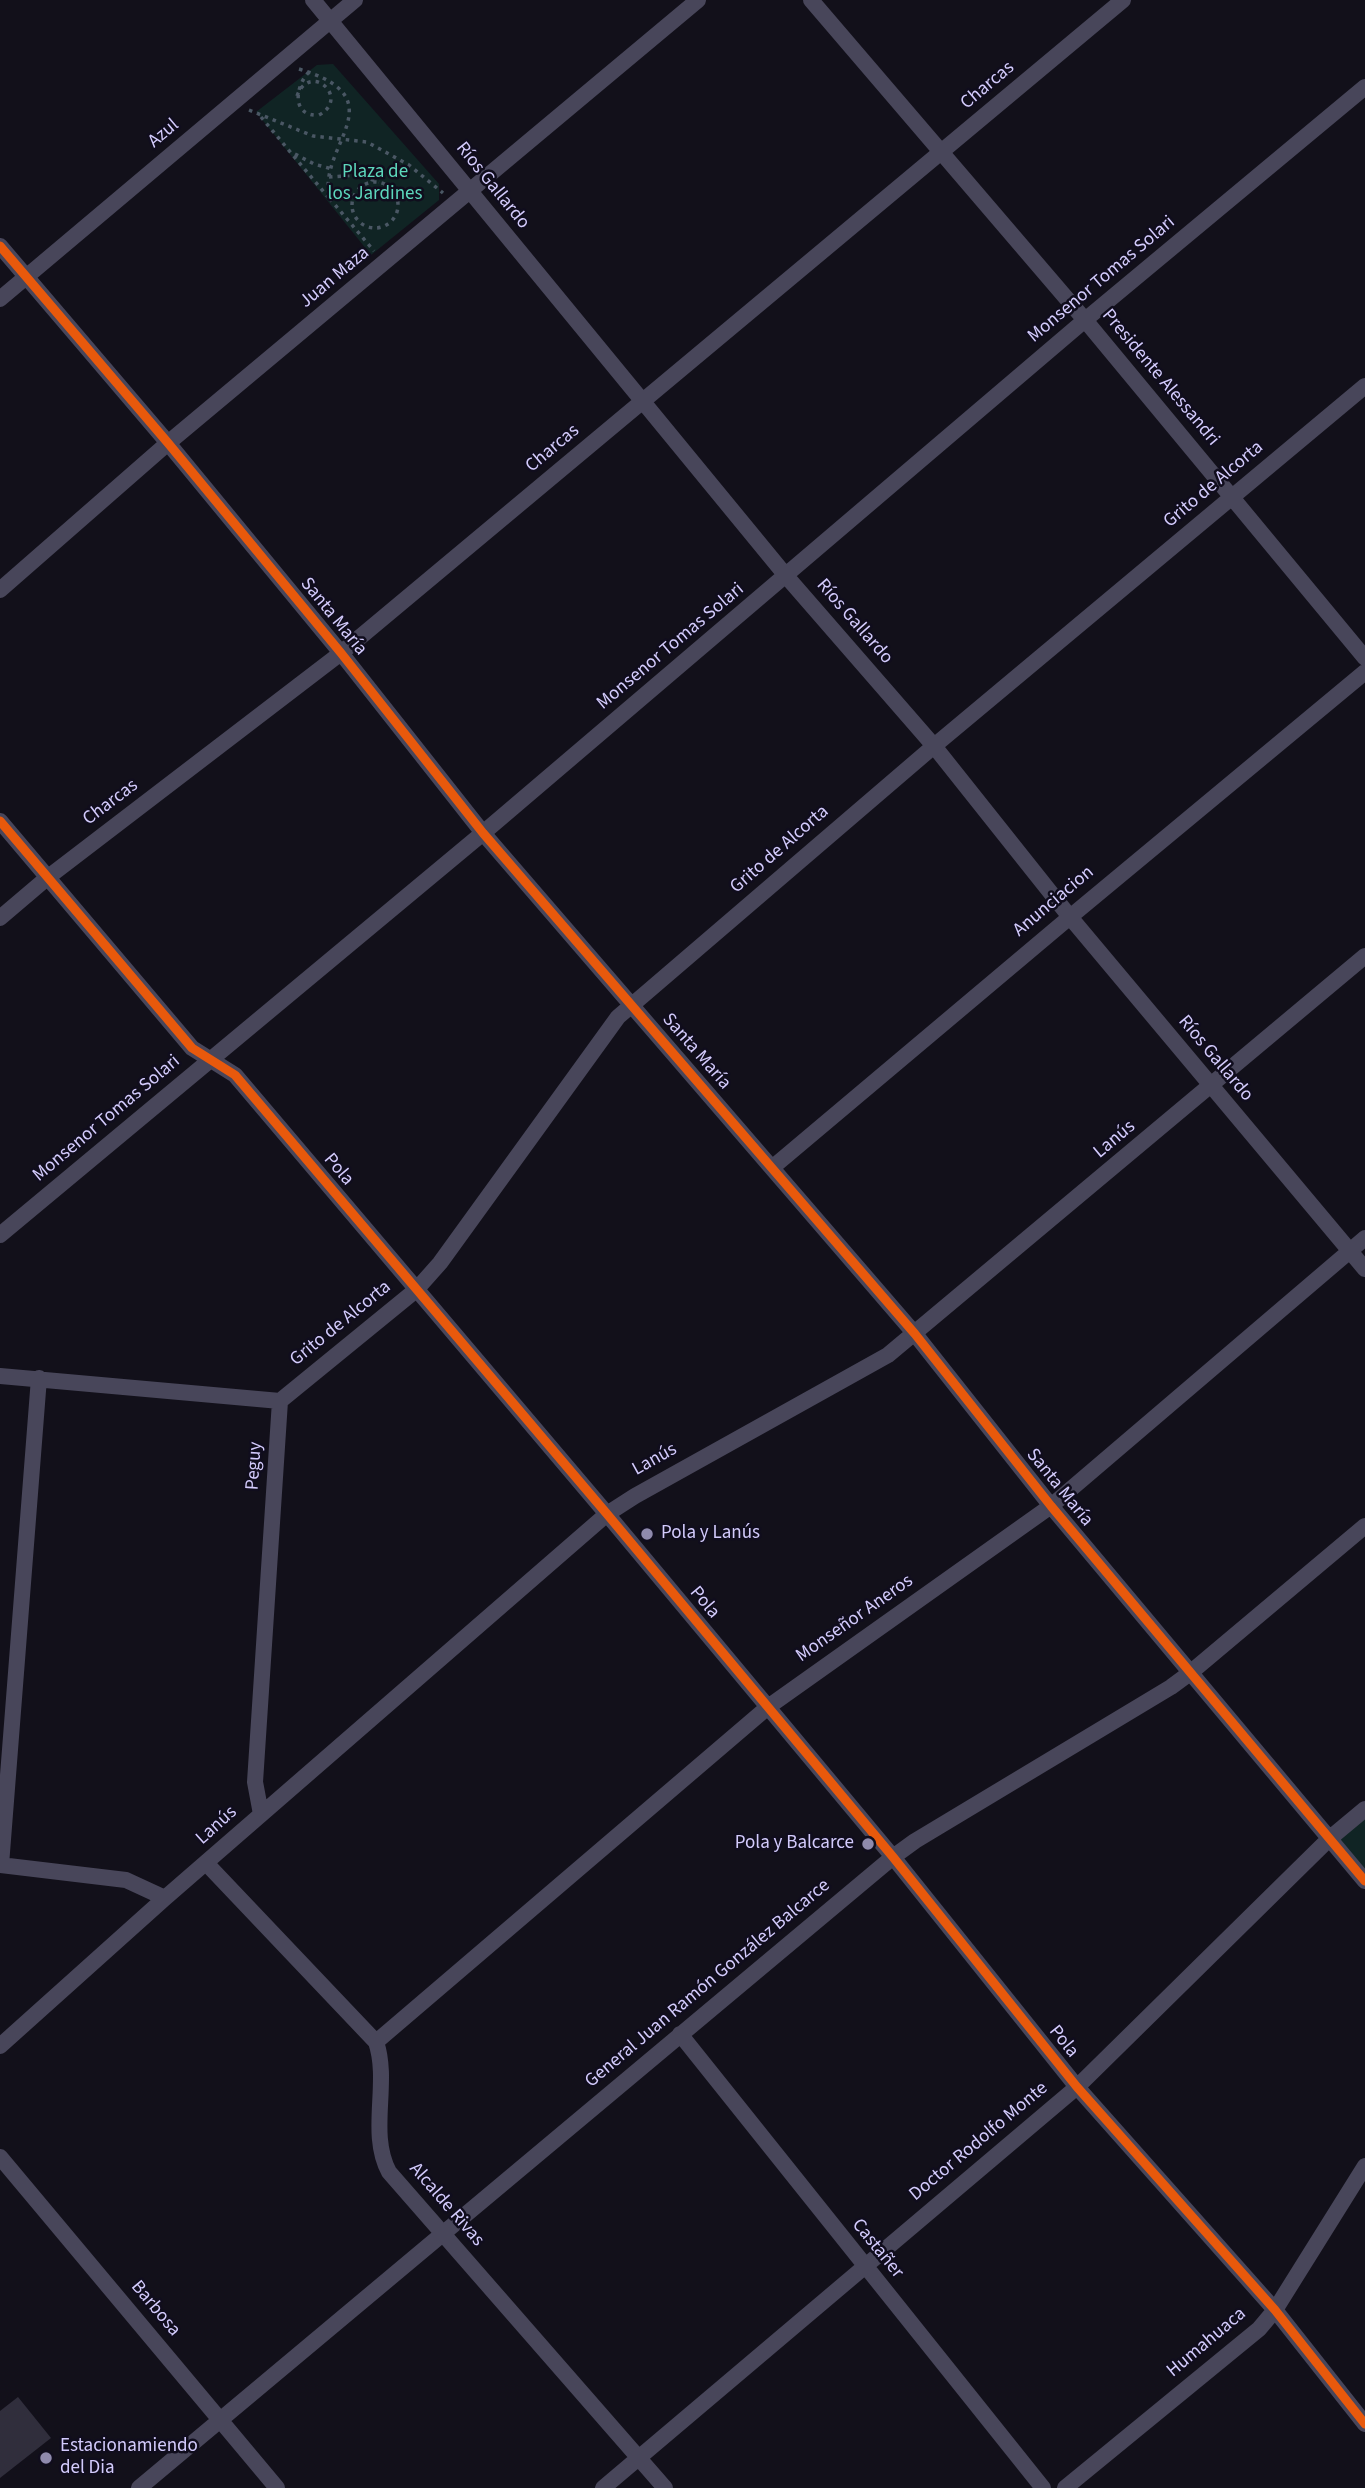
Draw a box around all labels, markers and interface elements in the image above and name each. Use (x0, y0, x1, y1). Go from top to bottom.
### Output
street label: Charcas (956, 57, 1020, 115)
street label: Azul (144, 115, 184, 153)
street label: Ríos Gallardo (450, 138, 534, 234)
park label: Plaza de los Jardines (328, 162, 422, 206)
street label: Monsenor Tomas Solari (1024, 212, 1180, 348)
street label: Juan Maza (296, 242, 374, 314)
street label: Presidente Alessandri (1096, 305, 1224, 451)
street label: Charcas (521, 420, 585, 478)
street label: Grito de Alcorta (1160, 437, 1268, 533)
street label: Santa María (295, 573, 371, 661)
street label: Ríos Gallardo (811, 575, 897, 669)
street label: Monsenor Tomas Solari (593, 579, 749, 715)
street label: Charcas (79, 775, 143, 831)
street label: Grito de Alcorta (726, 801, 834, 899)
street label: Anunciacion (1009, 862, 1099, 942)
street label: Santa María (657, 1009, 735, 1095)
street label: Ríos Gallardo (1172, 1011, 1258, 1107)
street label: Monsenor Tomas Solari (29, 1051, 185, 1187)
street label: Lanús (1089, 1116, 1141, 1164)
street label: Pola (318, 1149, 358, 1191)
street label: Grito de Alcorta (286, 1276, 396, 1372)
street label: Lanús (629, 1439, 681, 1481)
street label: Peguy (242, 1441, 268, 1491)
street label: Santa María (1021, 1444, 1097, 1532)
place label: Pola y Lanús (661, 1523, 760, 1545)
marker: Pola y Lanús (639, 1526, 655, 1542)
street label: Monseñor Aneros (792, 1570, 918, 1668)
street label: Pola (684, 1582, 724, 1624)
street label: Lanús (192, 1802, 242, 1850)
place label: Pola y Balcarce (735, 1833, 854, 1855)
marker: Pola y Balcarce (860, 1836, 876, 1852)
street label: General Juan Ramón González Balcarce (581, 1875, 835, 2093)
street label: Pola (1043, 2021, 1083, 2063)
street label: Doctor Rodolfo Monte (905, 2078, 1053, 2206)
street label: Alcalde Rivas (403, 2159, 489, 2251)
street label: Castañer (846, 2215, 908, 2283)
street label: Barbosa (125, 2277, 185, 2341)
street label: Humahuaca (1163, 2303, 1251, 2383)
place label: Estacionamiendo del Dia (60, 2436, 198, 2480)
marker: Estacionamiendo del Dia (38, 2450, 54, 2466)

